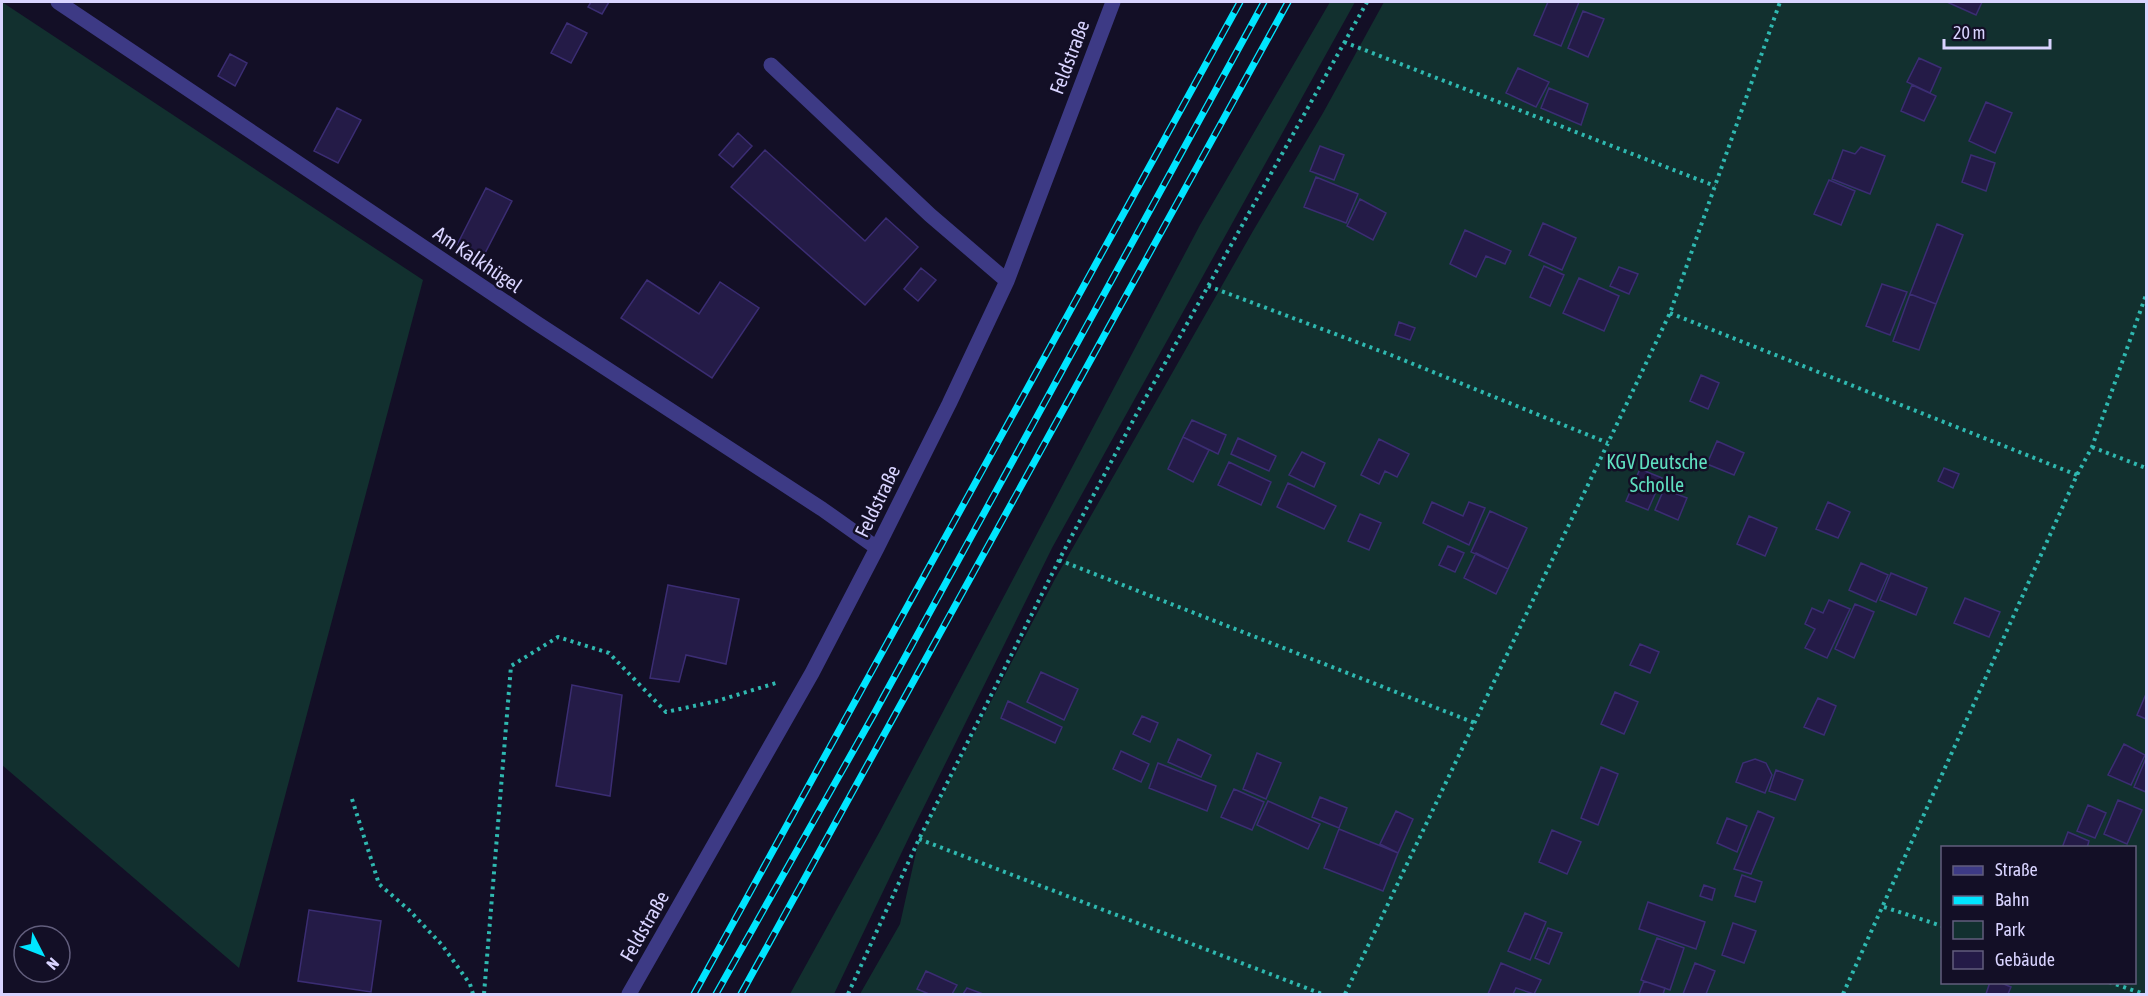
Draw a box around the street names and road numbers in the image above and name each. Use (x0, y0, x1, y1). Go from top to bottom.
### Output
street label: Feldstraße (1044, 17, 1094, 97)
street label: Am Kalkhügel (429, 221, 527, 297)
street label: Feldstraße (850, 461, 904, 541)
street label: Feldstraße (615, 887, 673, 965)

